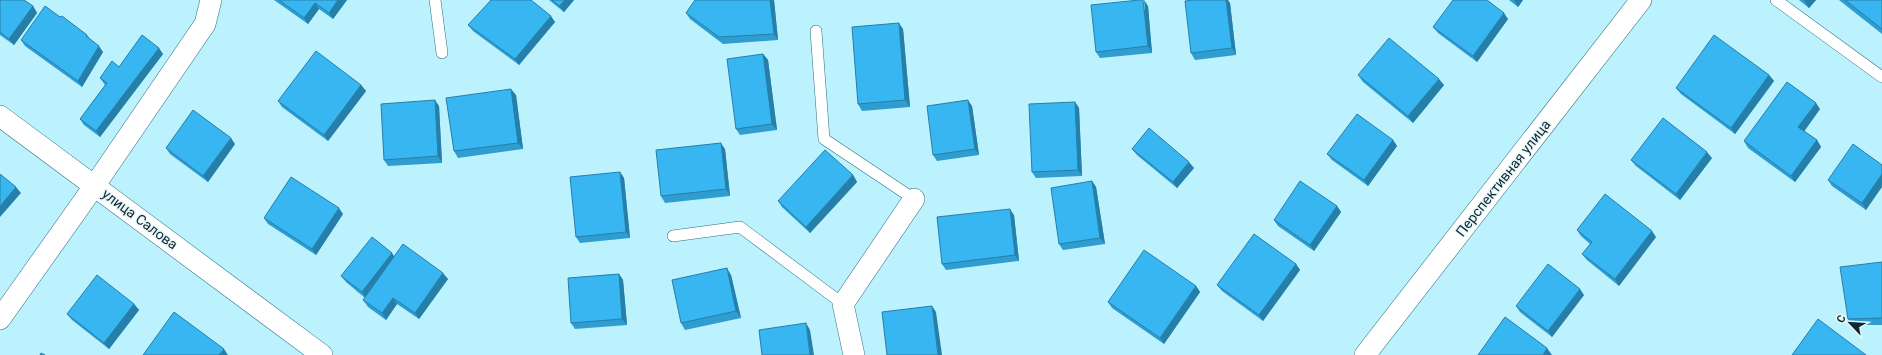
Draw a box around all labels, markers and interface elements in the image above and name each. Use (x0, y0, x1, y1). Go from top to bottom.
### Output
street label: Перспективная улица (1452, 116, 1554, 240)
street label: улица Салова (99, 185, 181, 253)
north arrow (1830, 303, 1870, 343)
text: С (1834, 313, 1849, 325)

